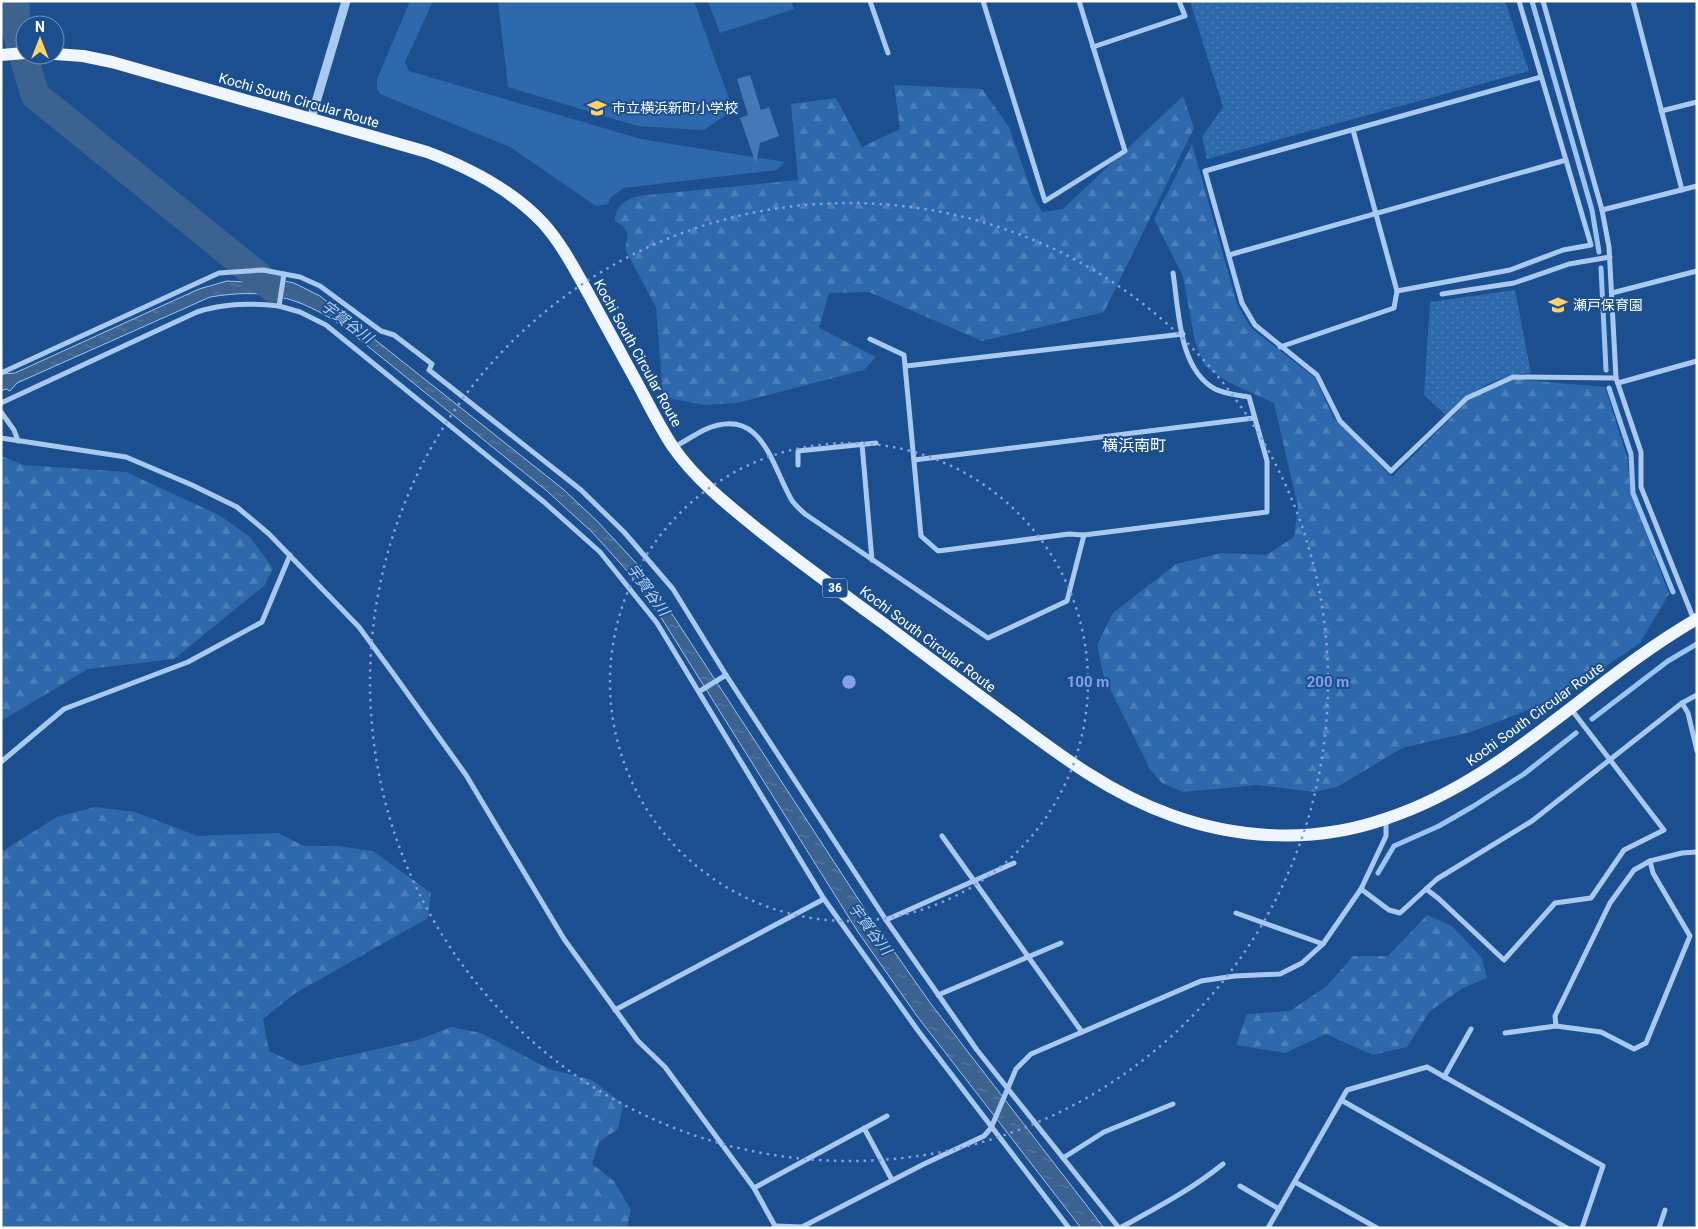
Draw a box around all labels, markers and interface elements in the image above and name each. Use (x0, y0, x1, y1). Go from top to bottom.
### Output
north arrow (15, 15, 65, 65)
text: N (35, 19, 45, 35)
street label: Kochi South Circular Route (217, 69, 381, 131)
school or university icon: 市立横浜新町小学校 (586, 97, 608, 119)
place label: 市立横浜新町小学校 (612, 100, 738, 116)
street label: Kochi South Circular Route (591, 277, 685, 429)
school or university icon: 瀬戸保育園 (1547, 294, 1569, 316)
water label: 宇賀谷川 (318, 297, 378, 348)
place label: 瀬戸保育園 (1573, 297, 1643, 313)
district label: 横浜南町 (1102, 436, 1166, 455)
water label: 宇賀谷川 (623, 560, 674, 621)
road number: 36 (822, 578, 848, 598)
street label: Kochi South Circular Route (857, 583, 999, 695)
street label: Kochi South Circular Route (1463, 659, 1607, 769)
centre of rings (840, 673, 858, 691)
text: 100 m (1067, 673, 1109, 691)
text: 200 m (1307, 673, 1349, 691)
water label: 宇賀谷川 (845, 900, 896, 960)

